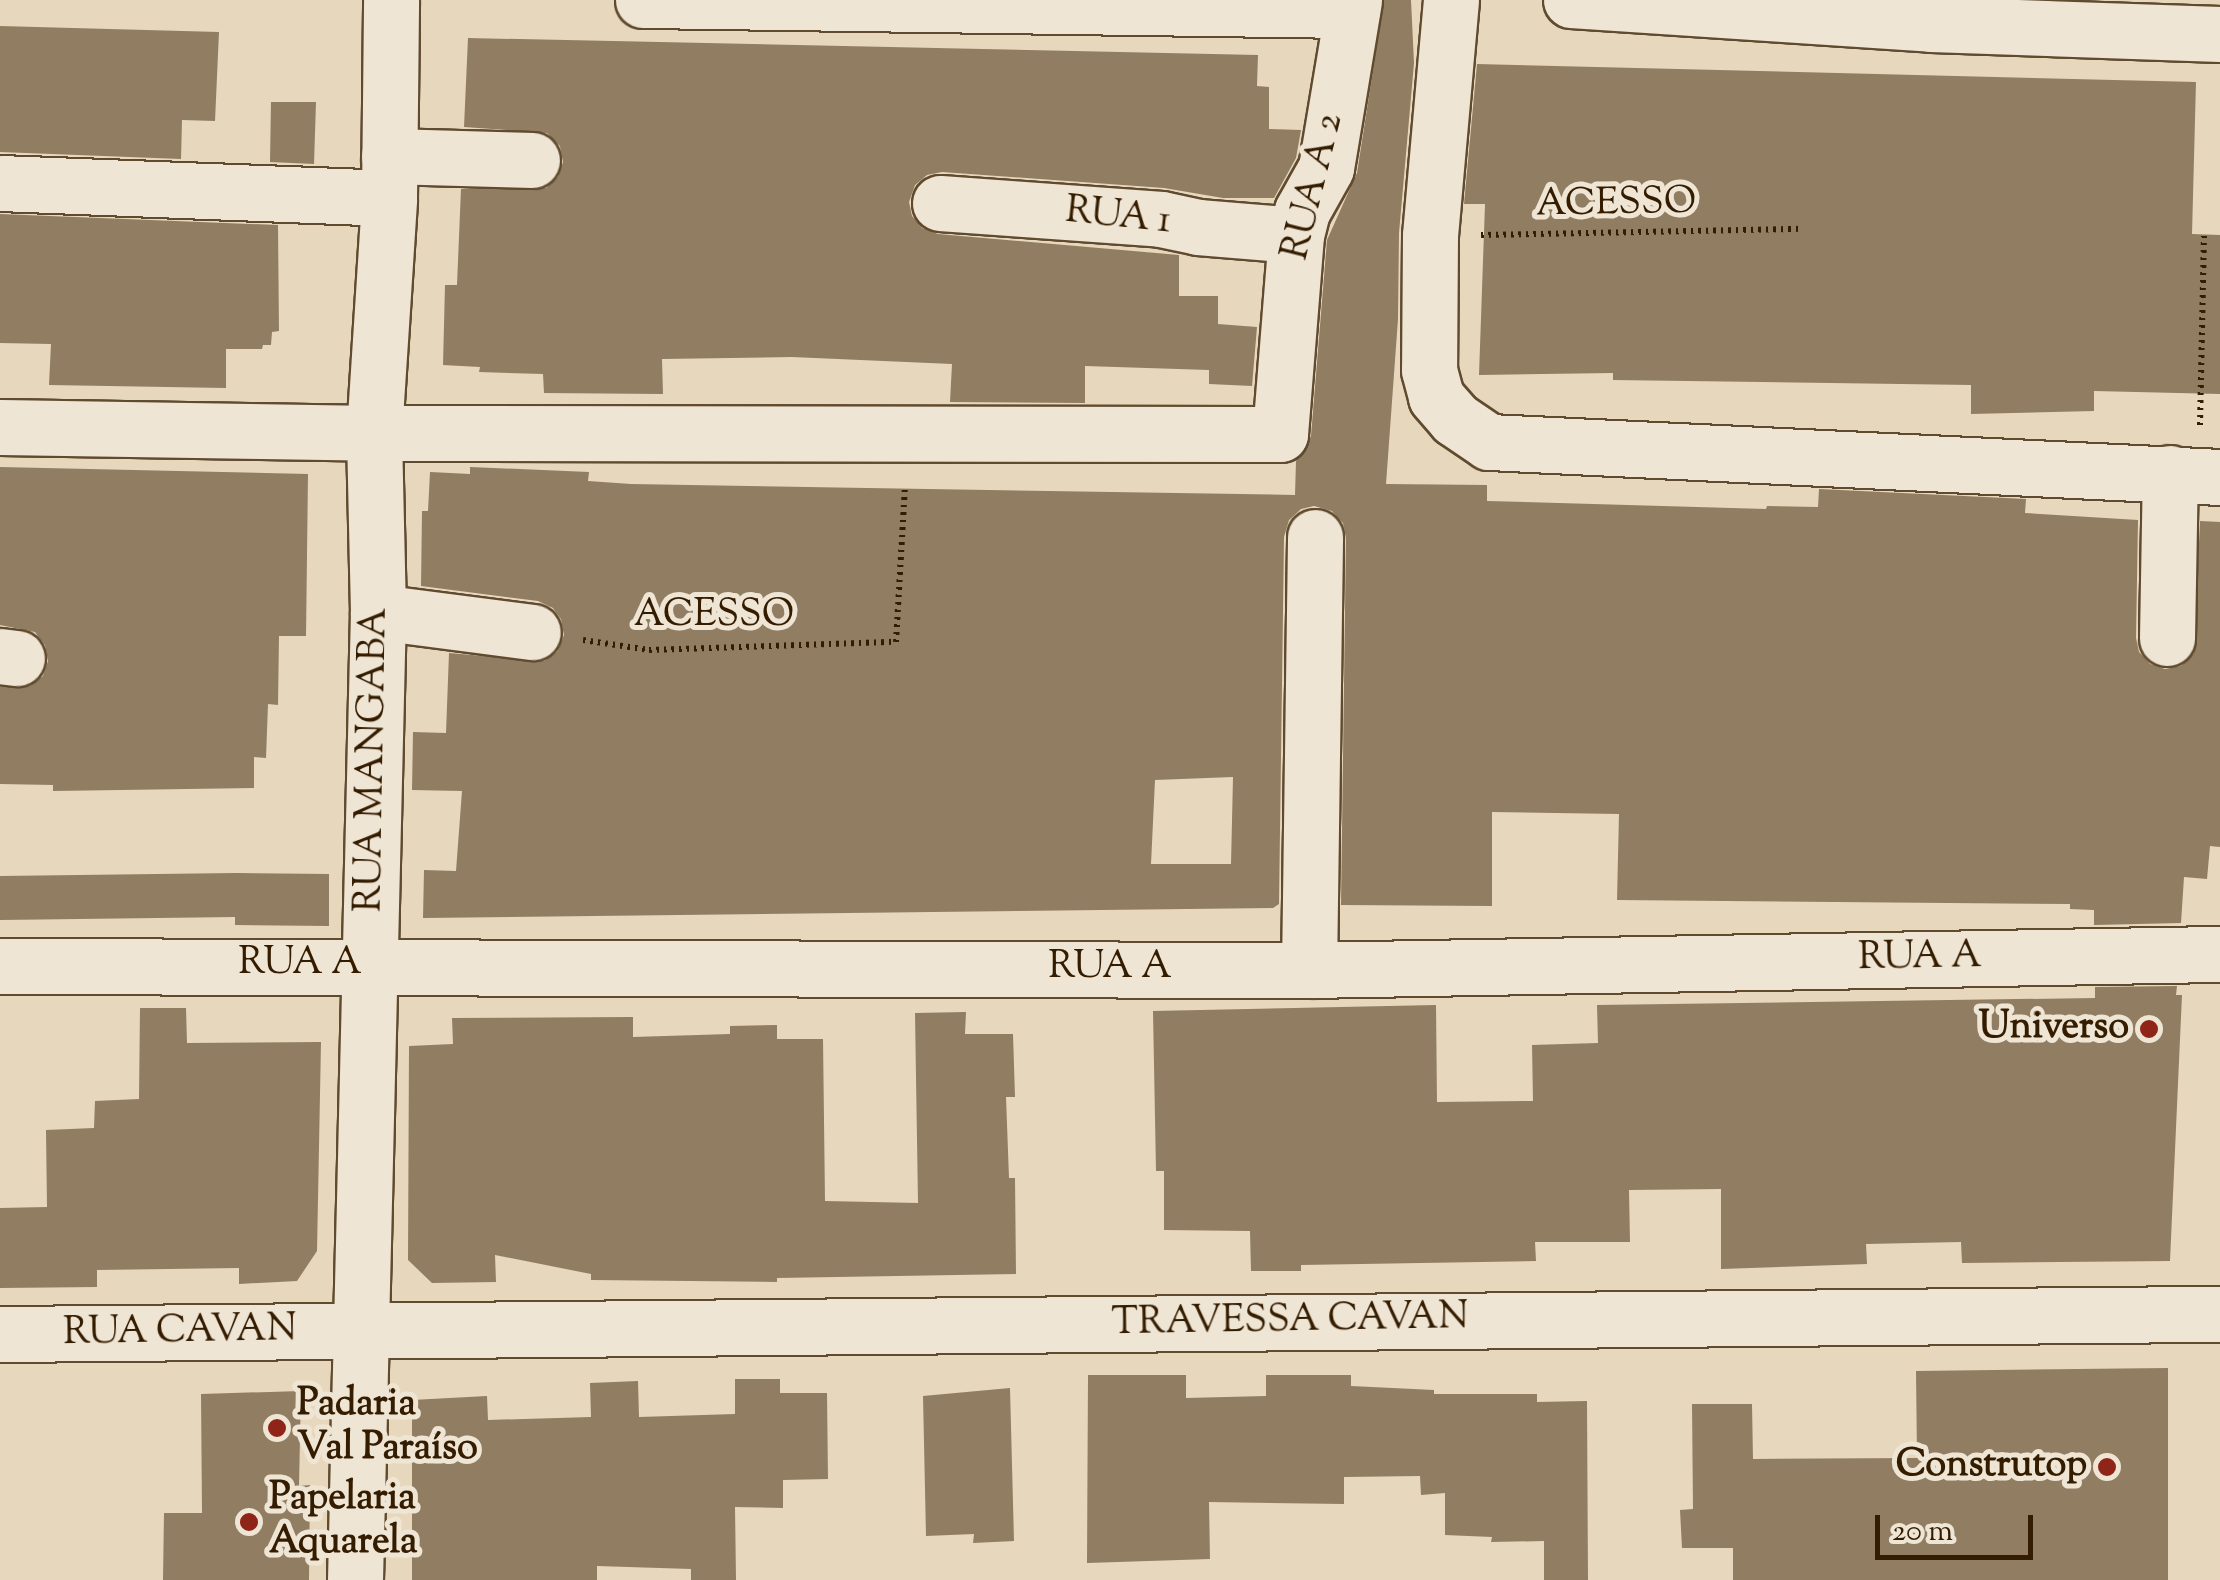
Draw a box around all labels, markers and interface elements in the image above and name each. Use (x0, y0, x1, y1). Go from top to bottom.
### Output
street label: RUA A 2 (1275, 109, 1355, 265)
street label: ACESSO (1535, 181, 1697, 229)
street label: RUA 1 (1063, 190, 1173, 246)
street label: ACESSO (634, 594, 794, 640)
street label: RUA MANGABA (349, 607, 399, 913)
street label: RUA A (1858, 935, 1982, 983)
street label: RUA A (238, 942, 362, 988)
street label: RUA A (1048, 946, 1172, 992)
place label: Universo (1979, 1006, 2129, 1052)
marker: Universo (2138, 1018, 2160, 1040)
street label: TRAVESSA CAVAN (1111, 1296, 1469, 1348)
street label: RUA CAVAN (63, 1308, 297, 1358)
place label: Padaria Val Paraíso (297, 1383, 478, 1472)
marker: Padaria Val Paraíso (266, 1417, 288, 1439)
place label: Construtop (1896, 1444, 2087, 1490)
marker: Construtop (2096, 1456, 2118, 1478)
place label: Papelaria Aquarela (269, 1477, 418, 1566)
scale bar (1880, 1495, 2038, 1557)
marker: Papelaria Aquarela (238, 1511, 260, 1533)
text: 20 m (1892, 1511, 1953, 1554)

